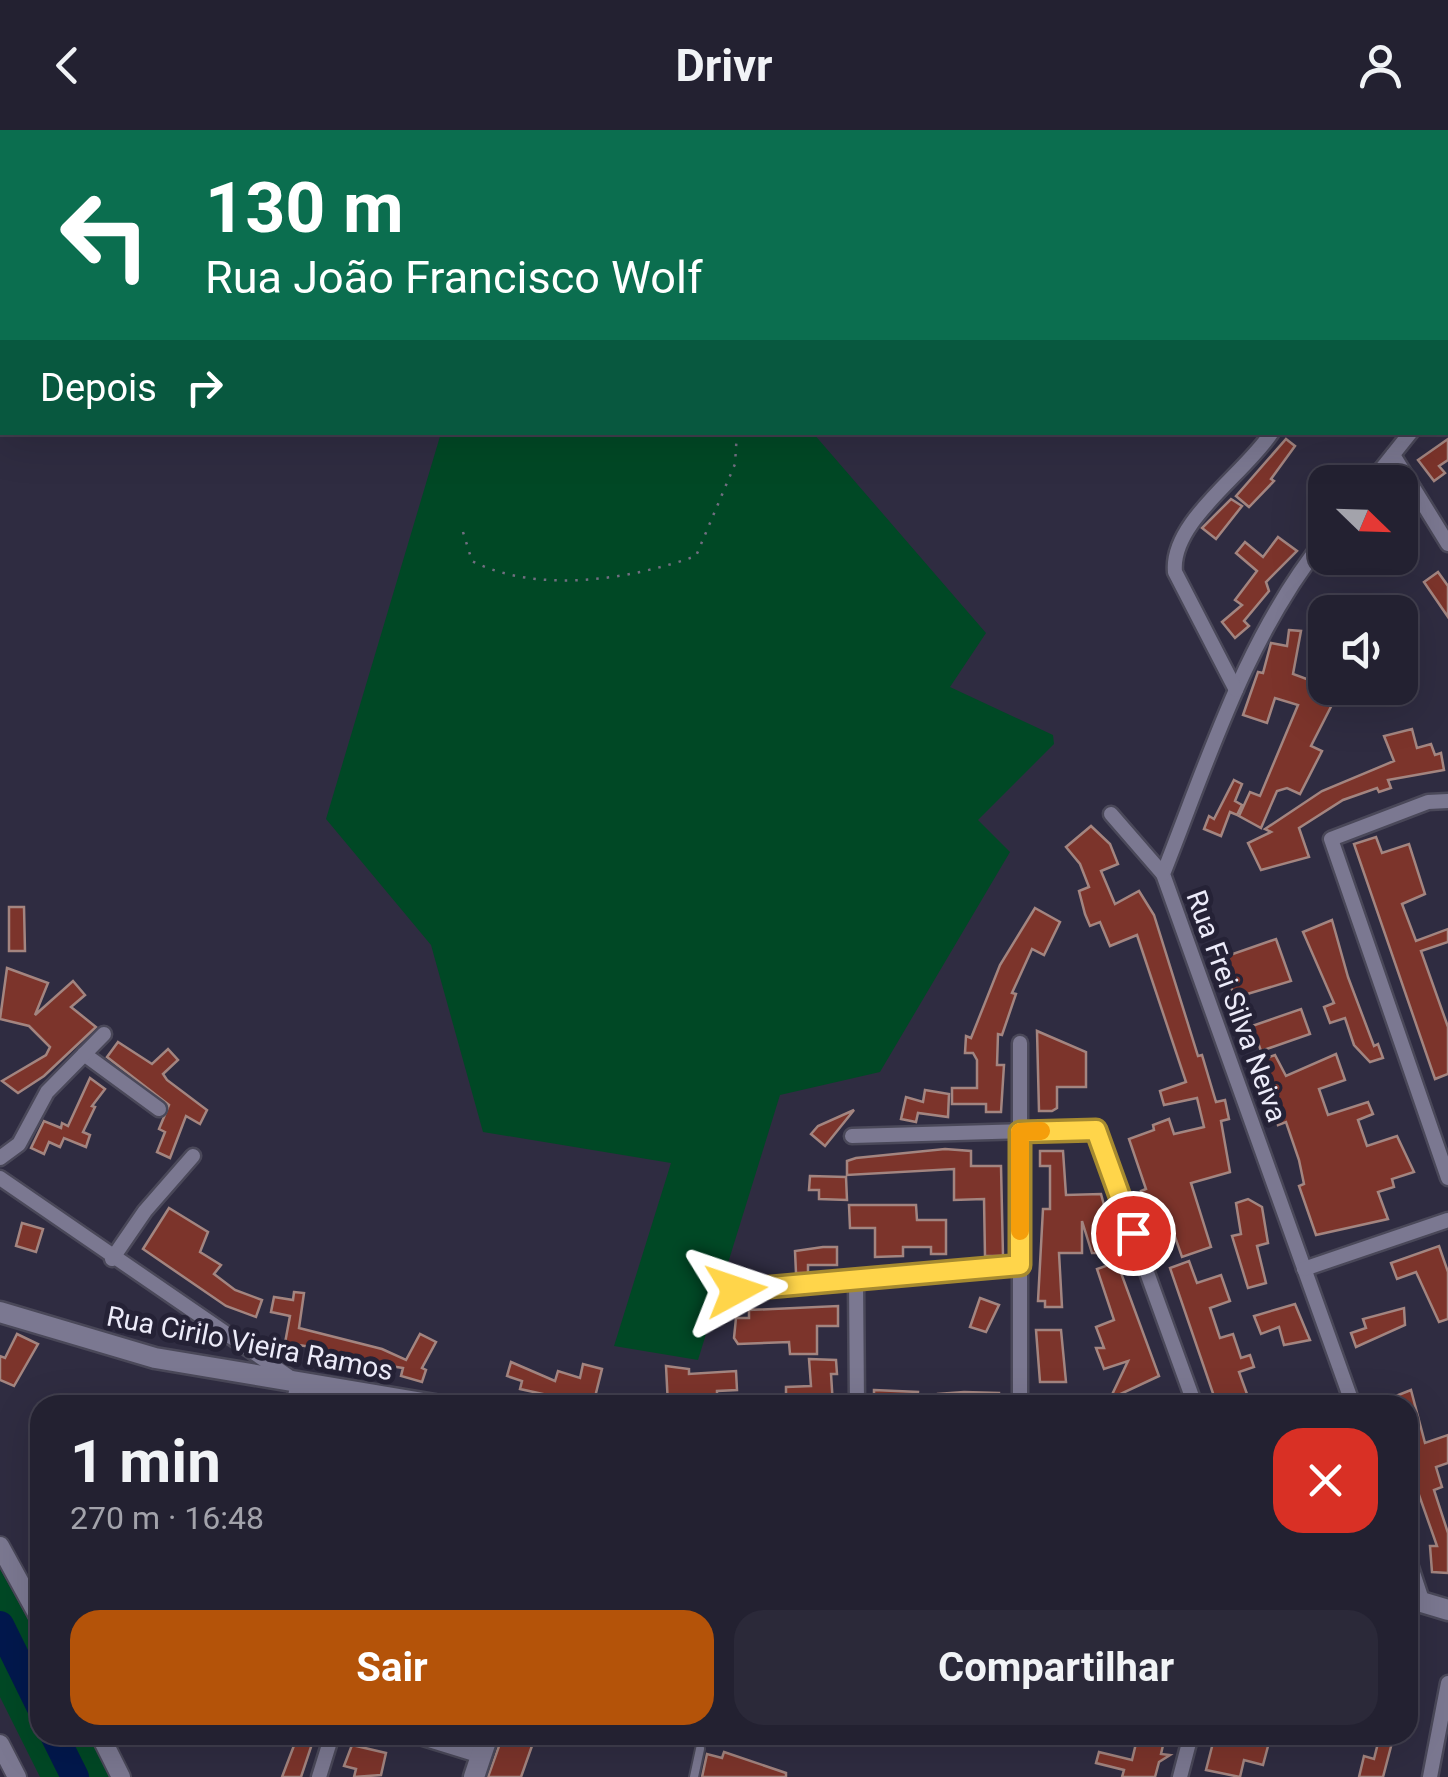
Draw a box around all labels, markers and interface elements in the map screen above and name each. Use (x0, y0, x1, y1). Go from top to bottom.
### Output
icon: back (40, 38, 95, 93)
icon: person (1353, 38, 1408, 93)
text: Drivr (676, 39, 772, 92)
text: 130 m (205, 167, 404, 249)
icon: left (40, 170, 170, 300)
text: Rua João Francisco Wolf (205, 251, 703, 304)
icon: right (177, 360, 232, 415)
text: Depois (40, 366, 157, 410)
north arrow (1308, 465, 1418, 575)
map controls (1308, 465, 1418, 705)
button: sound (1308, 595, 1418, 705)
street label: Rua Frei Silva Neiva (1179, 886, 1294, 1126)
pin (1091, 1191, 1176, 1276)
icon: arrive (1106, 1206, 1161, 1261)
position arrow (684, 1238, 788, 1342)
street label: Rua Cirilo Vieira Ramos (104, 1300, 396, 1387)
text: 1 min (70, 1426, 221, 1497)
button: close (1273, 1428, 1378, 1533)
text: 270 m · 16:48 (70, 1499, 264, 1537)
button: Sair (70, 1610, 714, 1725)
button: Compartilhar (734, 1610, 1378, 1725)

